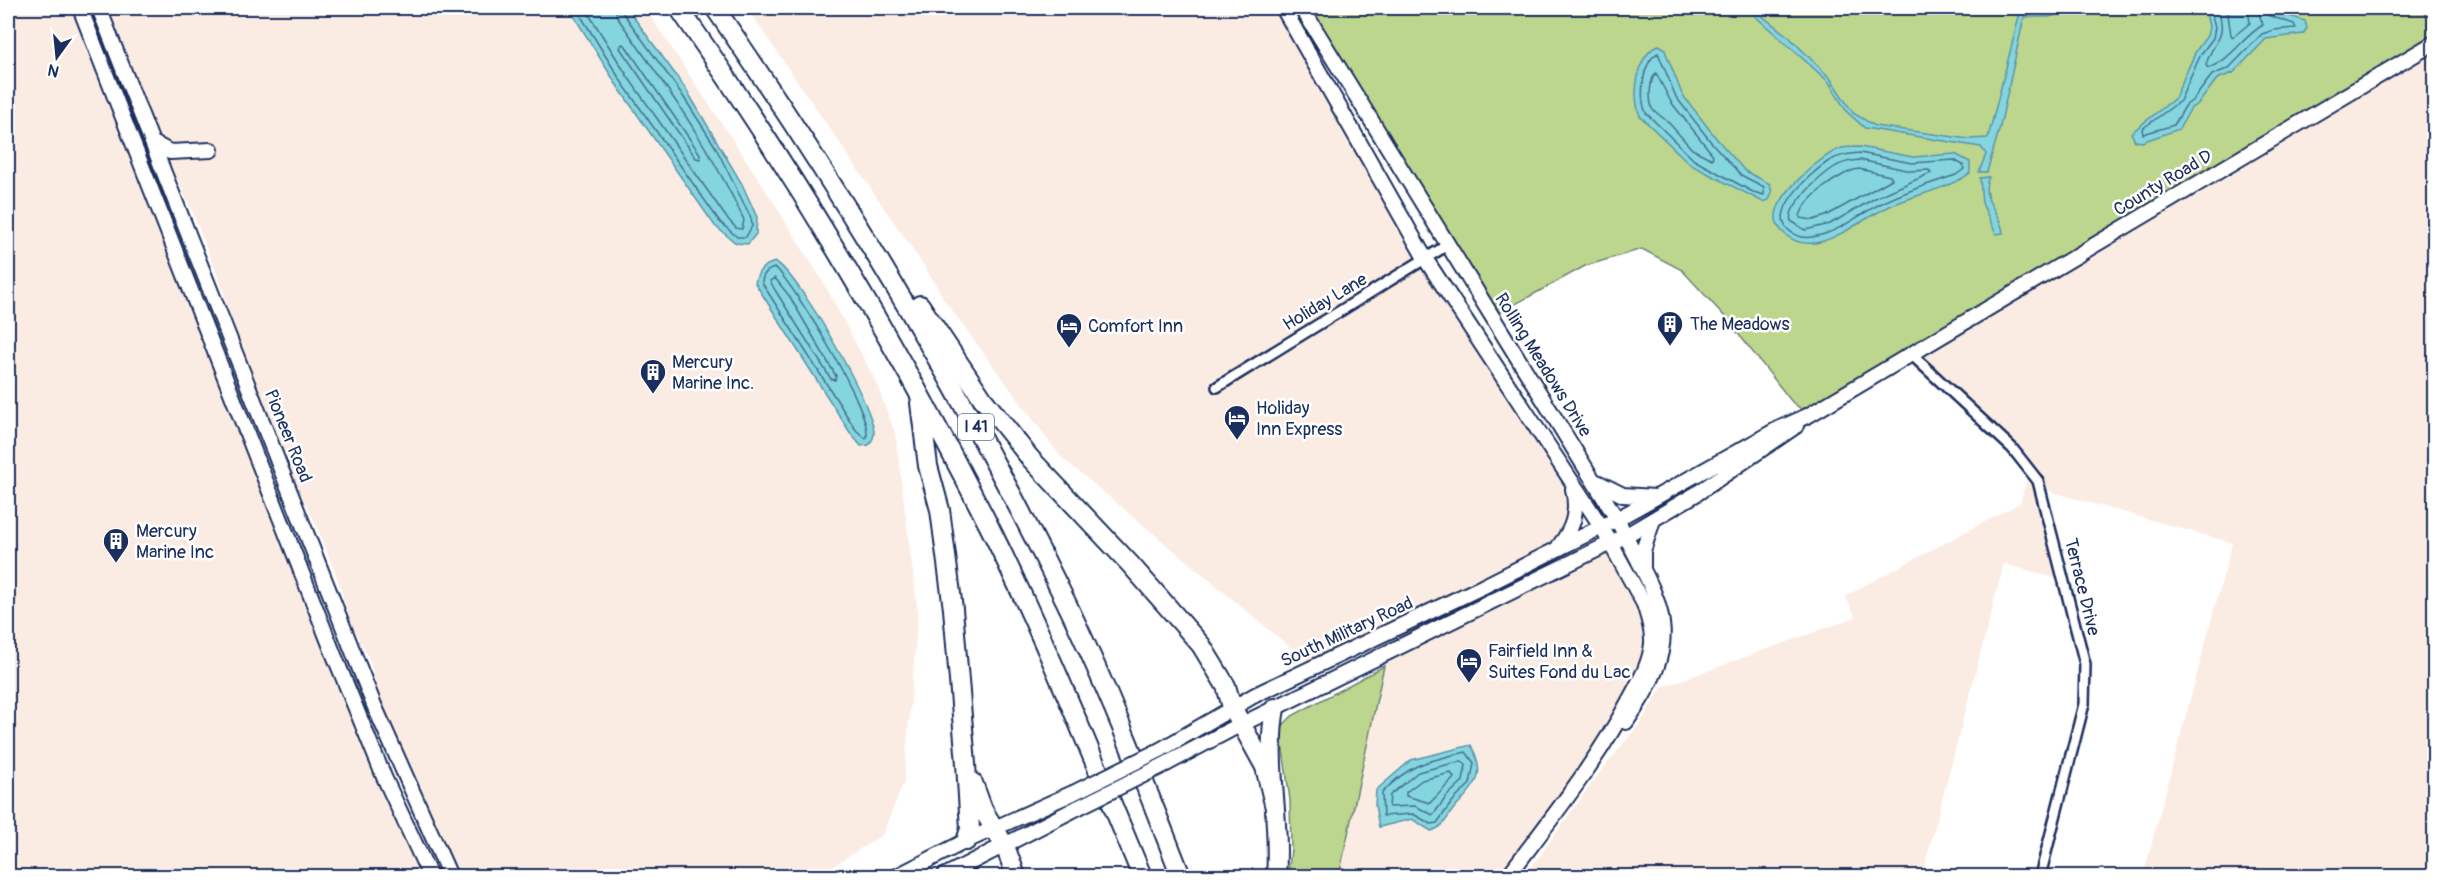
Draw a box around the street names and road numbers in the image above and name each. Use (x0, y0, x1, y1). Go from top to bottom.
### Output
street label: County Road D (2109, 145, 2217, 221)
street label: Holiday Lane (1279, 268, 1371, 336)
street label: Rolling Meadows Drive (1489, 289, 1597, 441)
street label: Pioneer Road (259, 386, 317, 486)
road number: I 41 (958, 414, 994, 440)
street label: Terrace Drive (2059, 536, 2105, 638)
street label: South Military Road (1277, 591, 1417, 673)

